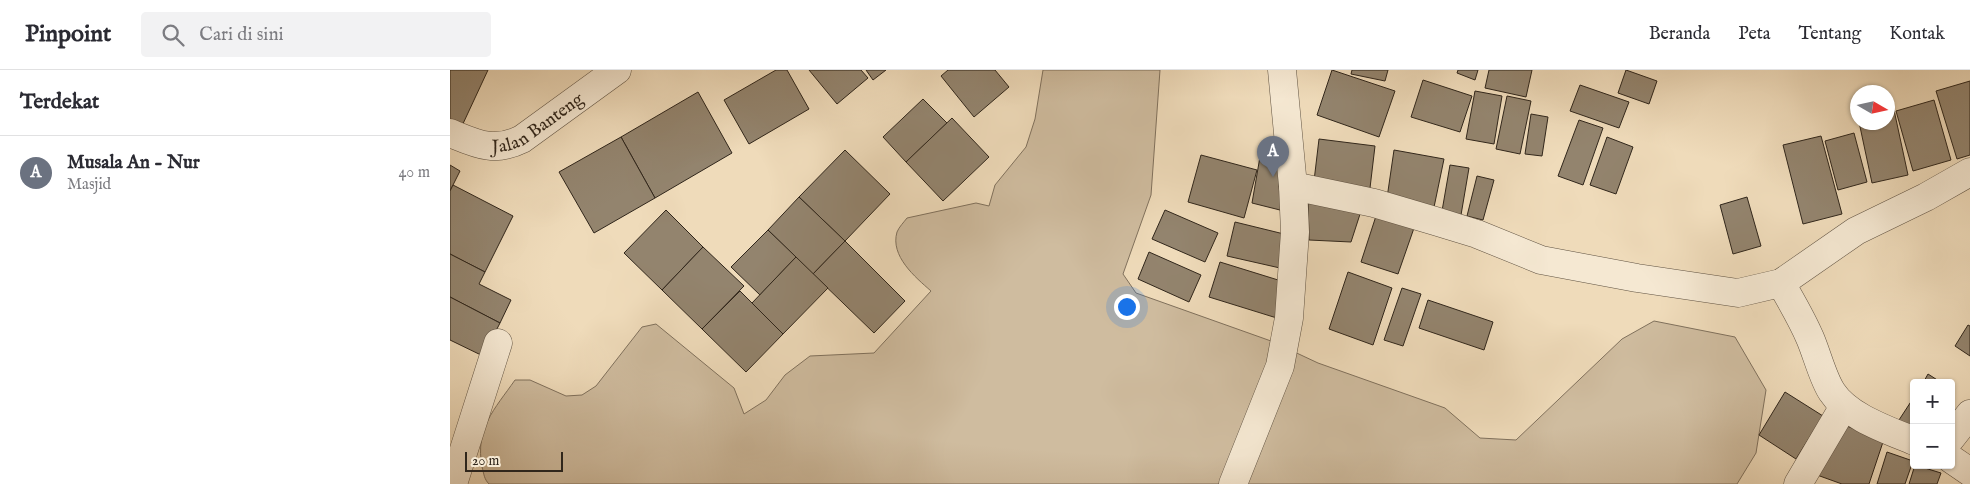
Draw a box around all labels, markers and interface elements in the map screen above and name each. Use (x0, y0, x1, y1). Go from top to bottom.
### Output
search box (141, 12, 491, 57)
text: Pinpoint (25, 19, 111, 50)
icon: search (159, 21, 187, 49)
text: Cari di sini (199, 23, 284, 47)
text: Beranda (1649, 23, 1710, 46)
text: Peta (1738, 23, 1771, 46)
text: Tentang (1799, 23, 1861, 46)
text: Kontak (1889, 23, 1945, 46)
north arrow (1850, 85, 1895, 130)
street label: Jalan Banteng (490, 88, 589, 159)
text: Terdekat (20, 89, 99, 116)
pin: A (1257, 136, 1289, 177)
text: Musala An - Nur (67, 151, 200, 175)
text: A (31, 163, 41, 183)
text: 40 m (398, 163, 430, 183)
text: Masjid (67, 175, 111, 195)
your location (1114, 294, 1140, 320)
map controls (1910, 379, 1955, 469)
button: + (1910, 379, 1955, 424)
button: − (1910, 424, 1955, 469)
scale bar (465, 449, 562, 472)
text: 20 m (472, 452, 499, 470)

